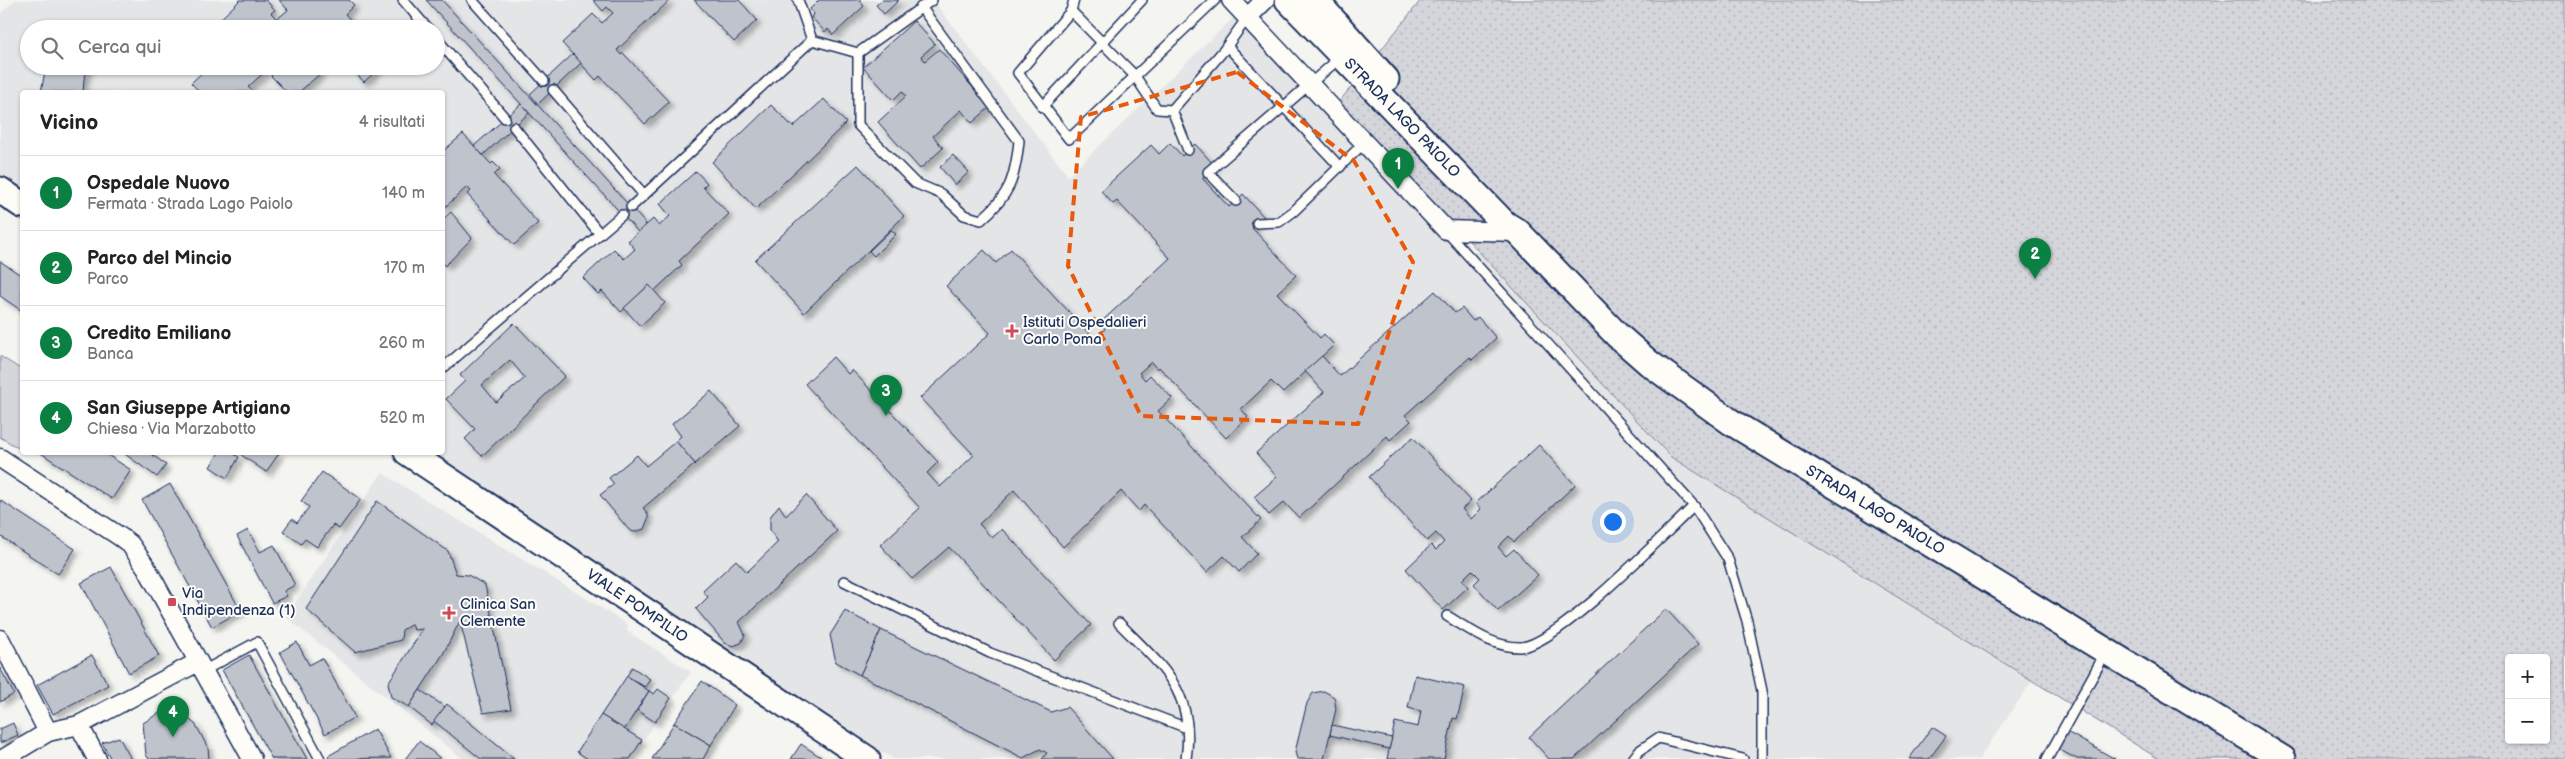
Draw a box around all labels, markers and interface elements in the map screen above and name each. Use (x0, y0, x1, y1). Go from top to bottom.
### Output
search box (20, 20, 445, 75)
icon: search (38, 34, 66, 62)
text: Cerca qui (78, 36, 161, 59)
street label: STRADA LAGO PAIOLO (1340, 54, 1464, 182)
text: Vicino (40, 110, 98, 135)
text: 4 risultati (359, 113, 425, 132)
pin: 1 (1382, 148, 1414, 189)
text: Ospedale Nuovo (87, 172, 230, 195)
text: 1 (53, 184, 59, 203)
text: 140 m (382, 184, 425, 203)
text: Fermata · Strada Lago Paiolo (87, 195, 293, 214)
pin: 2 (2019, 238, 2051, 279)
text: Parco del Mincio (87, 247, 232, 270)
text: 2 (51, 259, 61, 278)
text: 170 m (384, 259, 425, 278)
text: Parco (87, 270, 129, 289)
place label: Istituti Ospedalieri Carlo Poma (1023, 313, 1146, 349)
text: Credito Emiliano (87, 322, 231, 345)
marker: Istituti Ospedalieri Carlo Poma (1005, 324, 1019, 338)
text: 3 (51, 334, 61, 353)
text: 260 m (379, 334, 425, 353)
text: Banca (87, 345, 134, 364)
pin: 3 (870, 375, 902, 416)
text: San Giuseppe Artigiano (87, 397, 291, 420)
text: 4 (51, 409, 61, 428)
text: 520 m (379, 409, 425, 428)
text: Chiesa · Via Marzabotto (87, 420, 256, 439)
street label: STRADA LAGO PAIOLO (1802, 461, 1948, 559)
your location (1600, 509, 1626, 535)
street label: VIALE POMPILIO (583, 565, 691, 647)
place label: Via Indipendenza (1) (182, 584, 296, 620)
place label: Clinica San Clemente (460, 595, 536, 631)
marker: Via Indipendenza (1) (166, 596, 178, 608)
marker: Clinica San Clemente (442, 606, 456, 620)
map controls (2505, 654, 2550, 744)
button: + (2505, 654, 2550, 699)
pin: 4 (157, 696, 189, 737)
button: − (2505, 699, 2550, 744)

